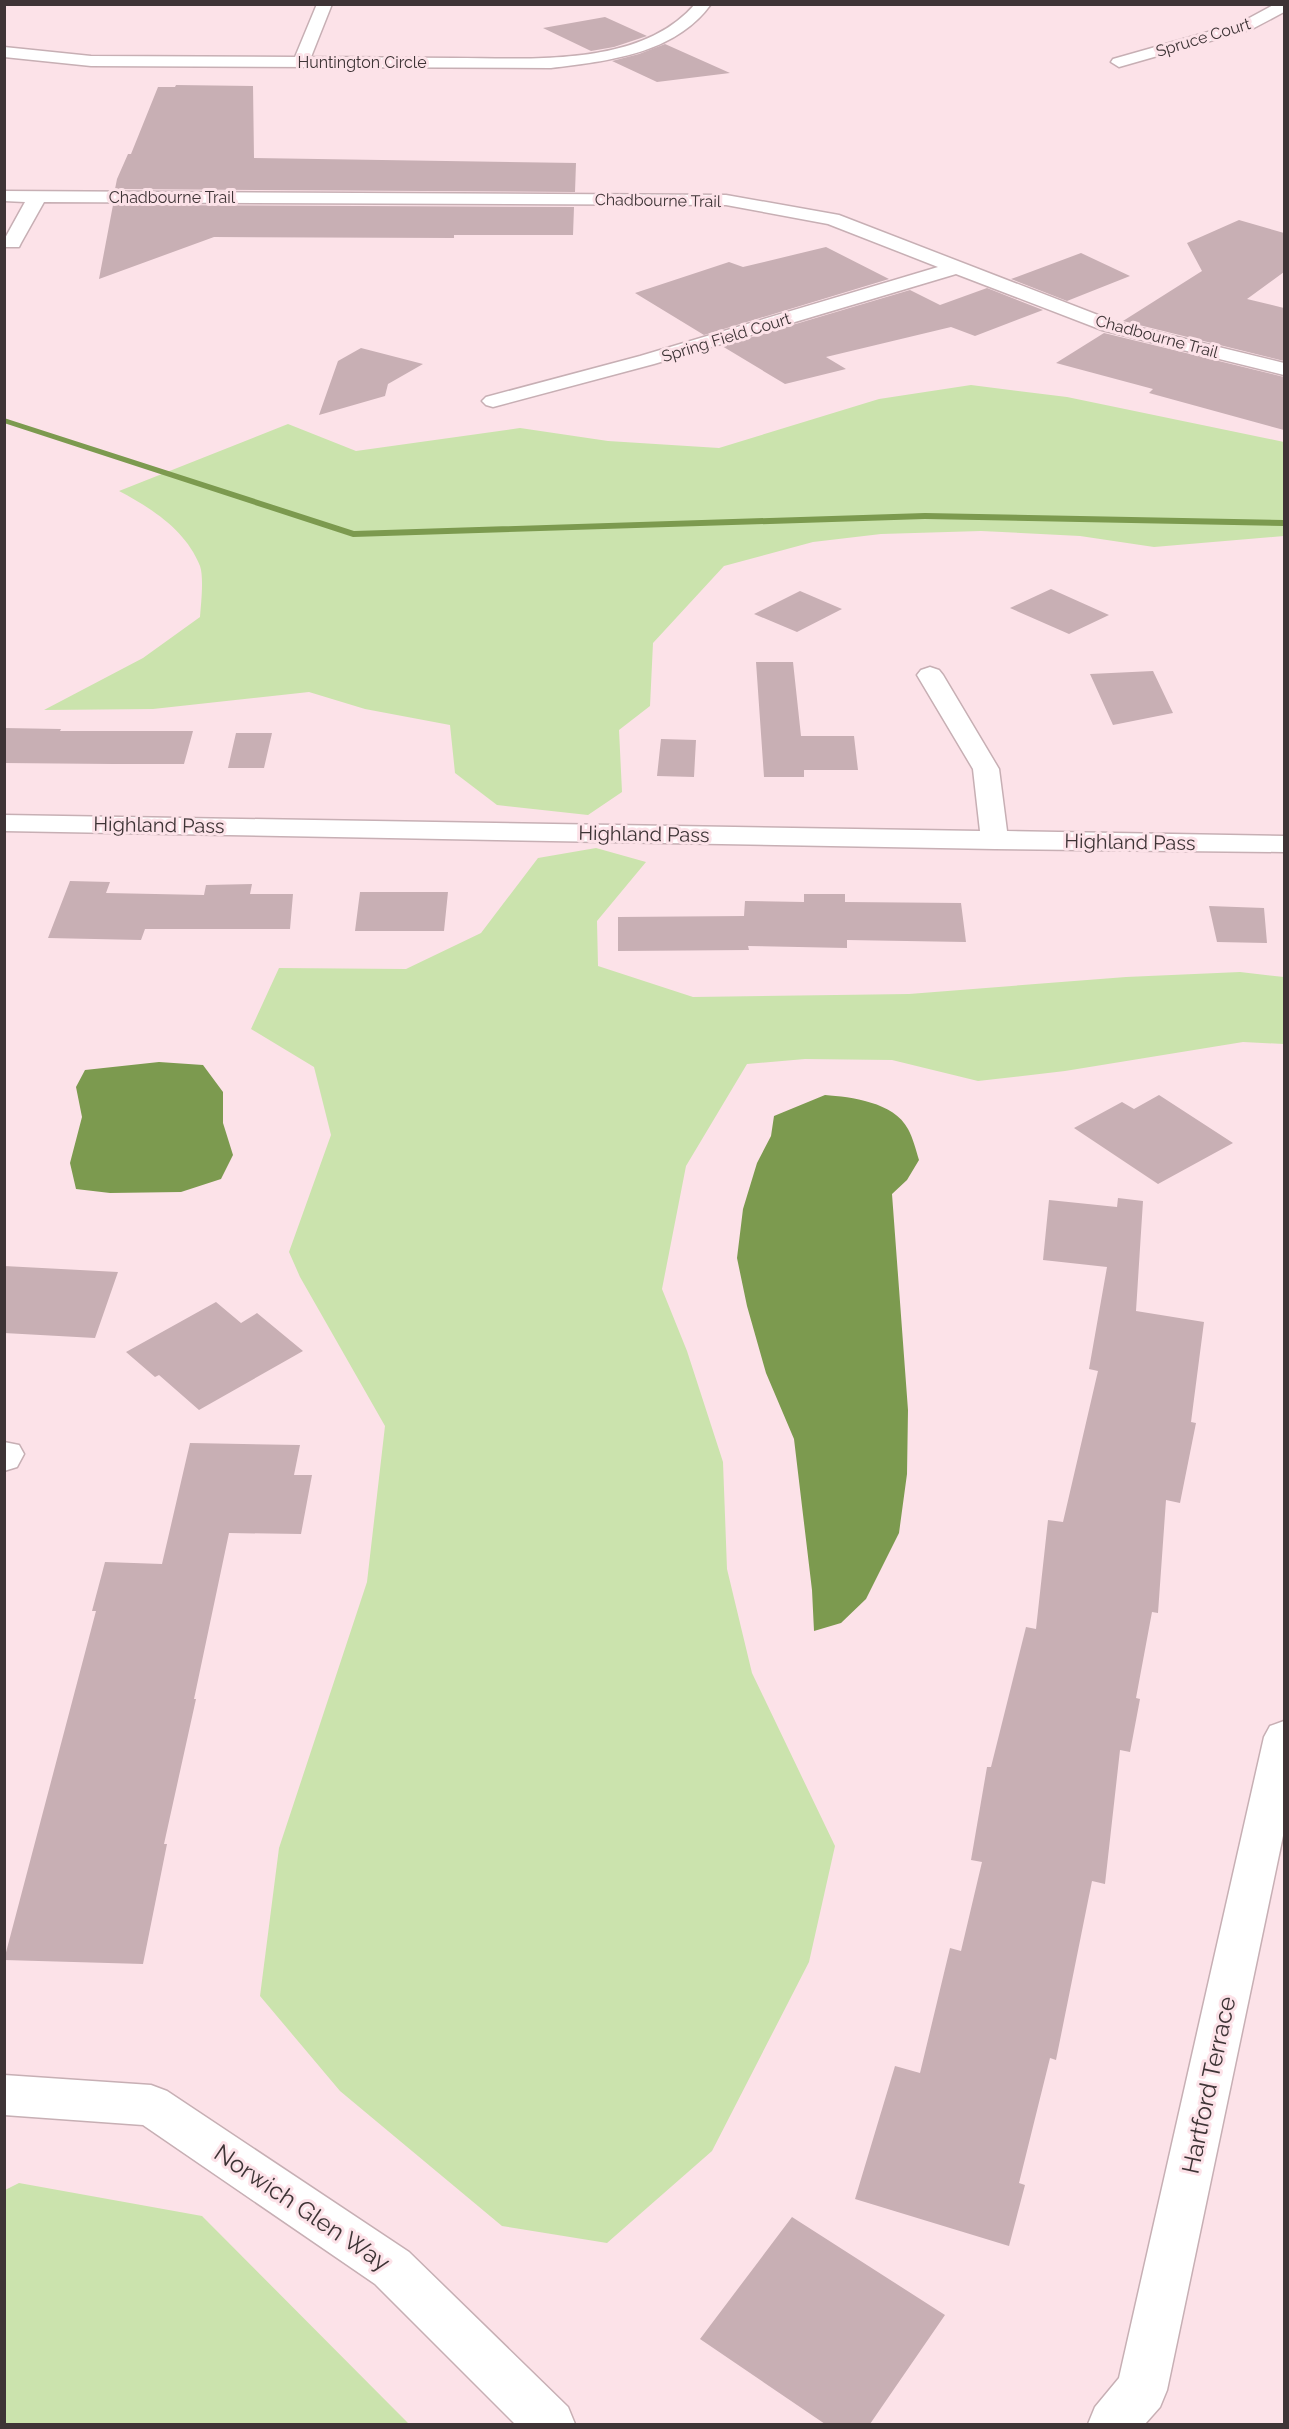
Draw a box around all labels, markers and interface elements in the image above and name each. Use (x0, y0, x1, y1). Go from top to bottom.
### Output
street label: Spruce Court (1154, 14, 1253, 61)
street label: Huntington Circle (297, 53, 427, 72)
street label: Chadbourne Trail (109, 188, 236, 207)
street label: Chadbourne Trail (595, 190, 722, 211)
street label: Spring Field Court (659, 309, 793, 366)
street label: Chadbourne Trail (1093, 311, 1221, 362)
street label: Highland Pass (93, 812, 225, 838)
street label: Highland Pass (578, 821, 710, 847)
street label: Highland Pass (1064, 829, 1196, 855)
street label: Hartford Terrace (1176, 1994, 1241, 2176)
street label: Norwich Glen Way (209, 2138, 396, 2277)

